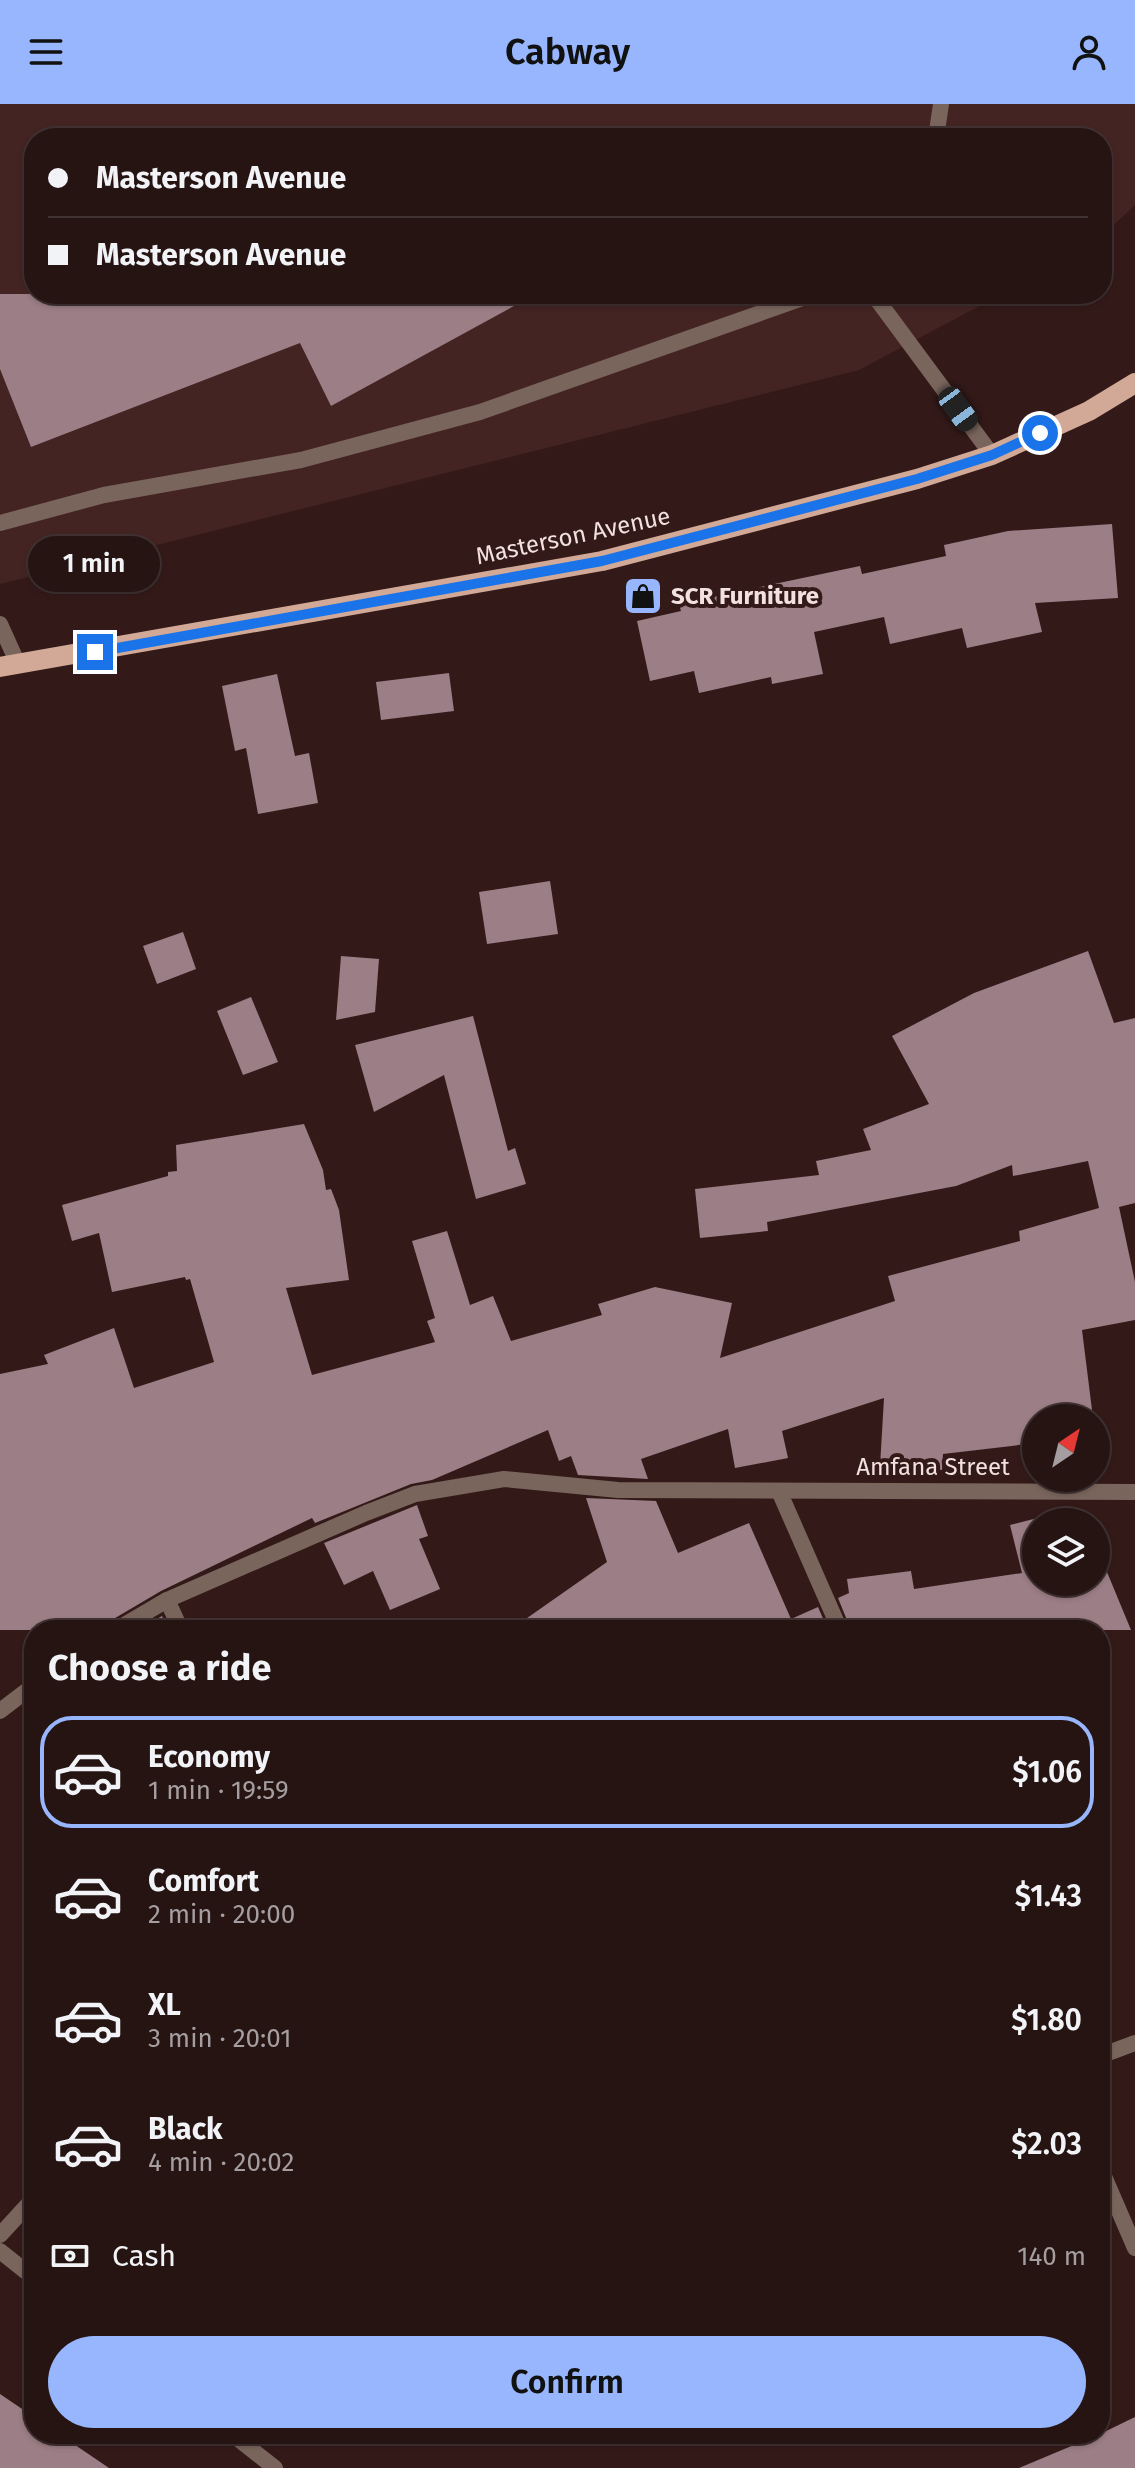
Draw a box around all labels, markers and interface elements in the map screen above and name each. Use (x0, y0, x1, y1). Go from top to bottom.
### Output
icon: menu (24, 30, 68, 74)
text: Cabway (505, 30, 630, 74)
icon: person (1067, 30, 1111, 74)
text: Masterson Avenue (96, 160, 346, 196)
text: Masterson Avenue (96, 237, 346, 273)
car (934, 383, 982, 435)
route start (1022, 415, 1058, 451)
street label: Masterson Avenue (473, 502, 673, 570)
callout: 1 min (29, 536, 161, 592)
text: 1 min (63, 548, 125, 579)
shop icon: SCR Furniture (622, 575, 664, 617)
place label: SCR Furniture (671, 582, 819, 610)
route end (77, 634, 113, 670)
north arrow (1022, 1404, 1110, 1492)
map controls (1022, 1404, 1110, 1596)
street label: Amfana Street (856, 1453, 1010, 1481)
button: layers (1022, 1508, 1110, 1596)
text: Choose a ride (48, 1646, 271, 1690)
icon: car (52, 1736, 124, 1808)
text: Economy (148, 1739, 270, 1775)
text: $1.06 (1012, 1754, 1082, 1790)
text: 1 min · 19:59 (148, 1775, 289, 1806)
icon: car (52, 1860, 124, 1932)
text: Comfort (148, 1863, 259, 1899)
text: $1.43 (1015, 1878, 1082, 1914)
text: 2 min · 20:00 (148, 1899, 295, 1930)
icon: car (52, 1984, 124, 2056)
text: XL (148, 1987, 181, 2023)
text: $1.80 (1011, 2002, 1082, 2038)
text: 3 min · 20:01 (148, 2023, 291, 2054)
icon: car (52, 2108, 124, 2180)
text: Black (148, 2111, 223, 2147)
text: $2.03 (1011, 2126, 1082, 2162)
text: 4 min · 20:02 (148, 2147, 294, 2178)
icon: cash (48, 2234, 92, 2278)
text: Cash (112, 2238, 176, 2274)
text: 140 m (1017, 2241, 1086, 2272)
button: Confirm (48, 2336, 1086, 2428)

